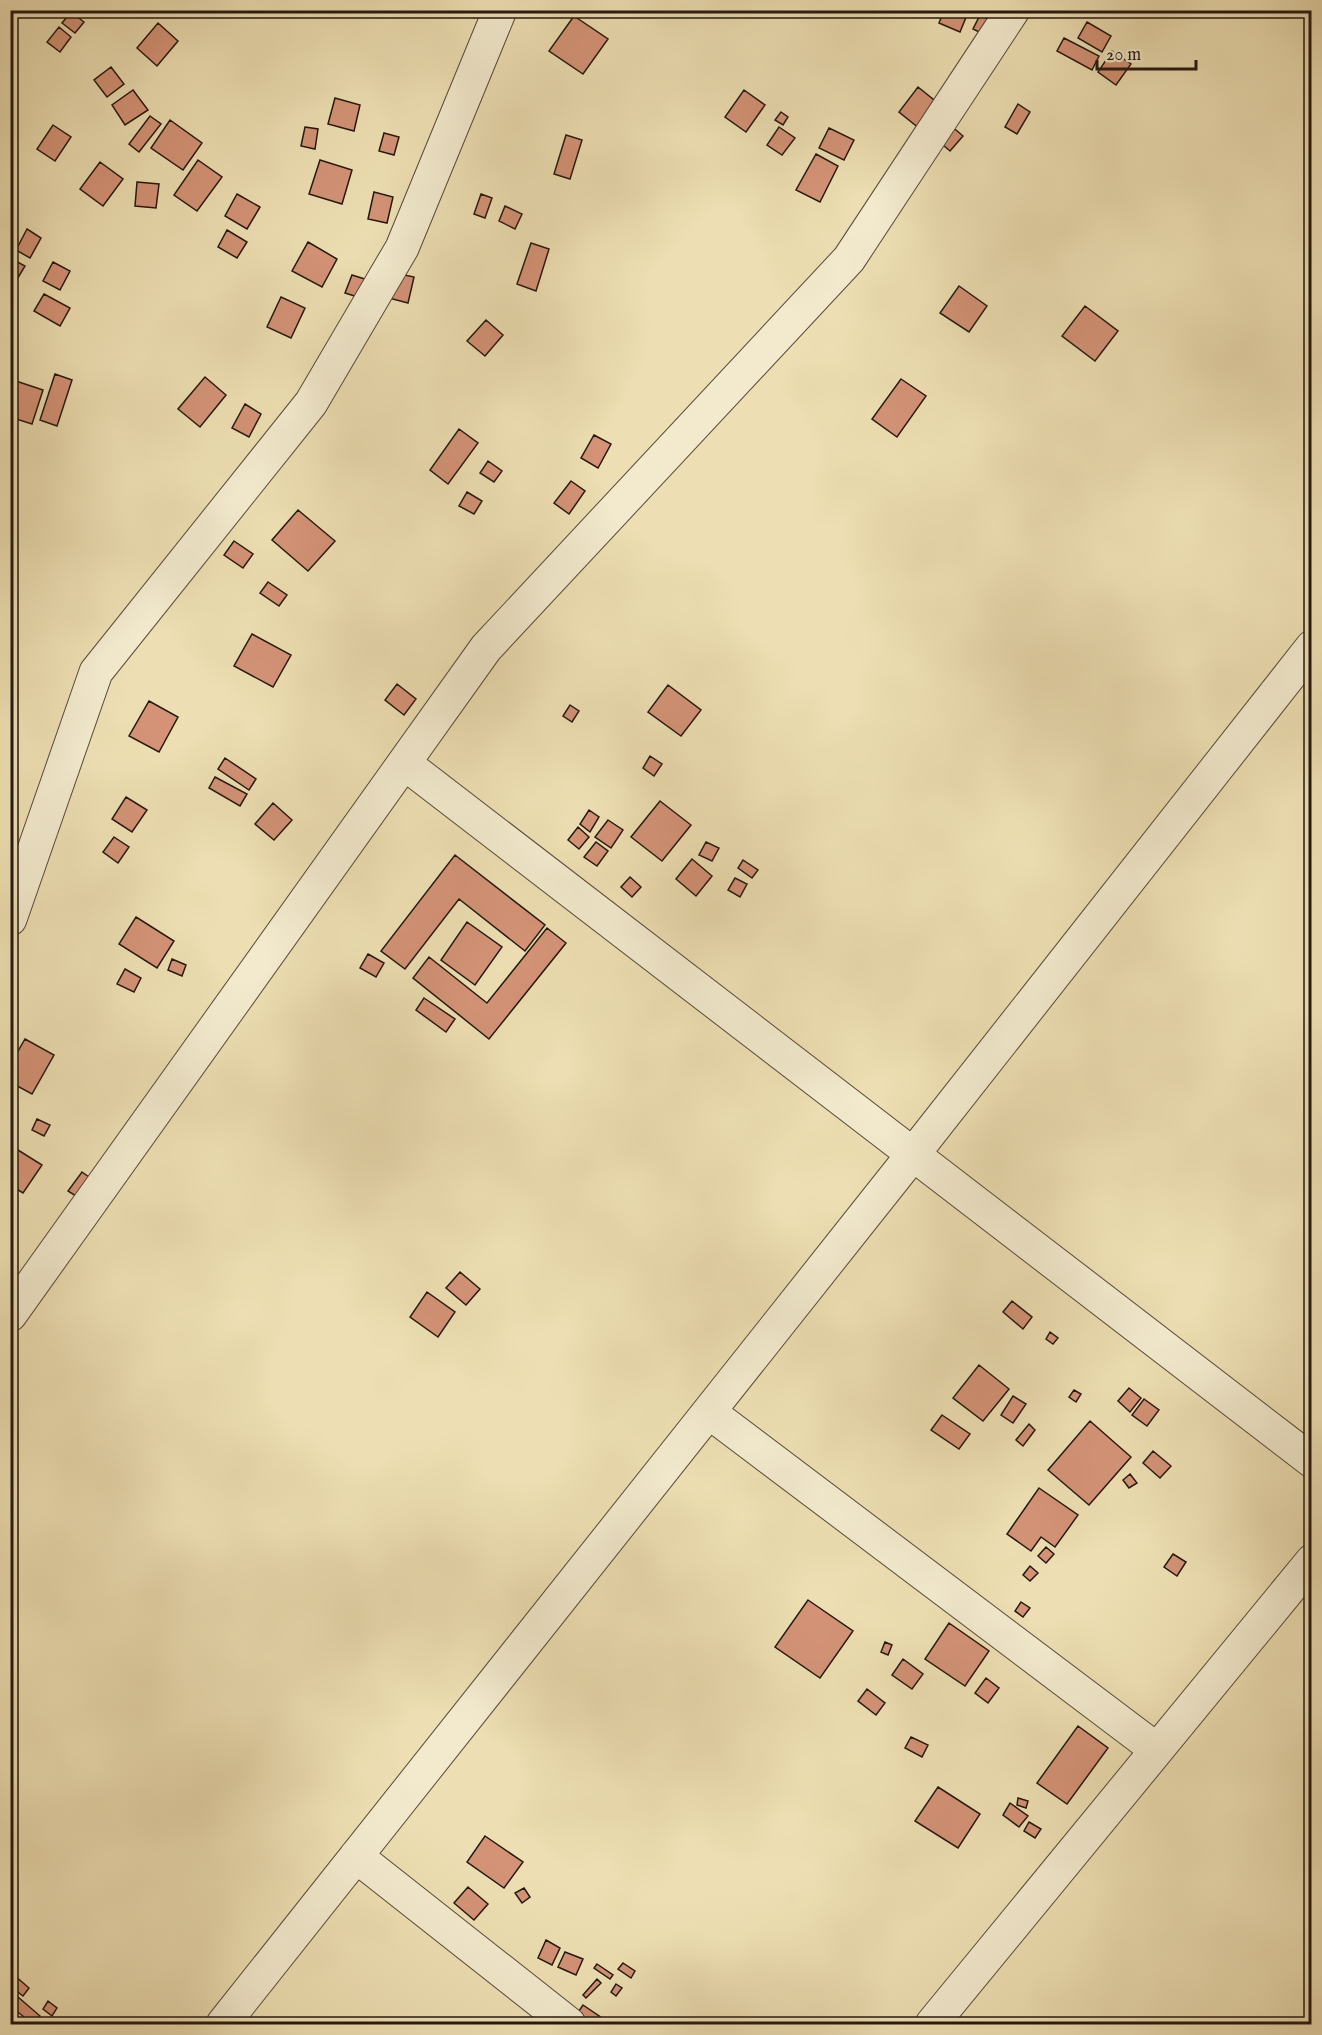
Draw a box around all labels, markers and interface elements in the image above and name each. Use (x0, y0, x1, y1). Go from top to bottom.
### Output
scale bar (1097, 33, 1196, 71)
text: 20 m (1106, 44, 1141, 67)

